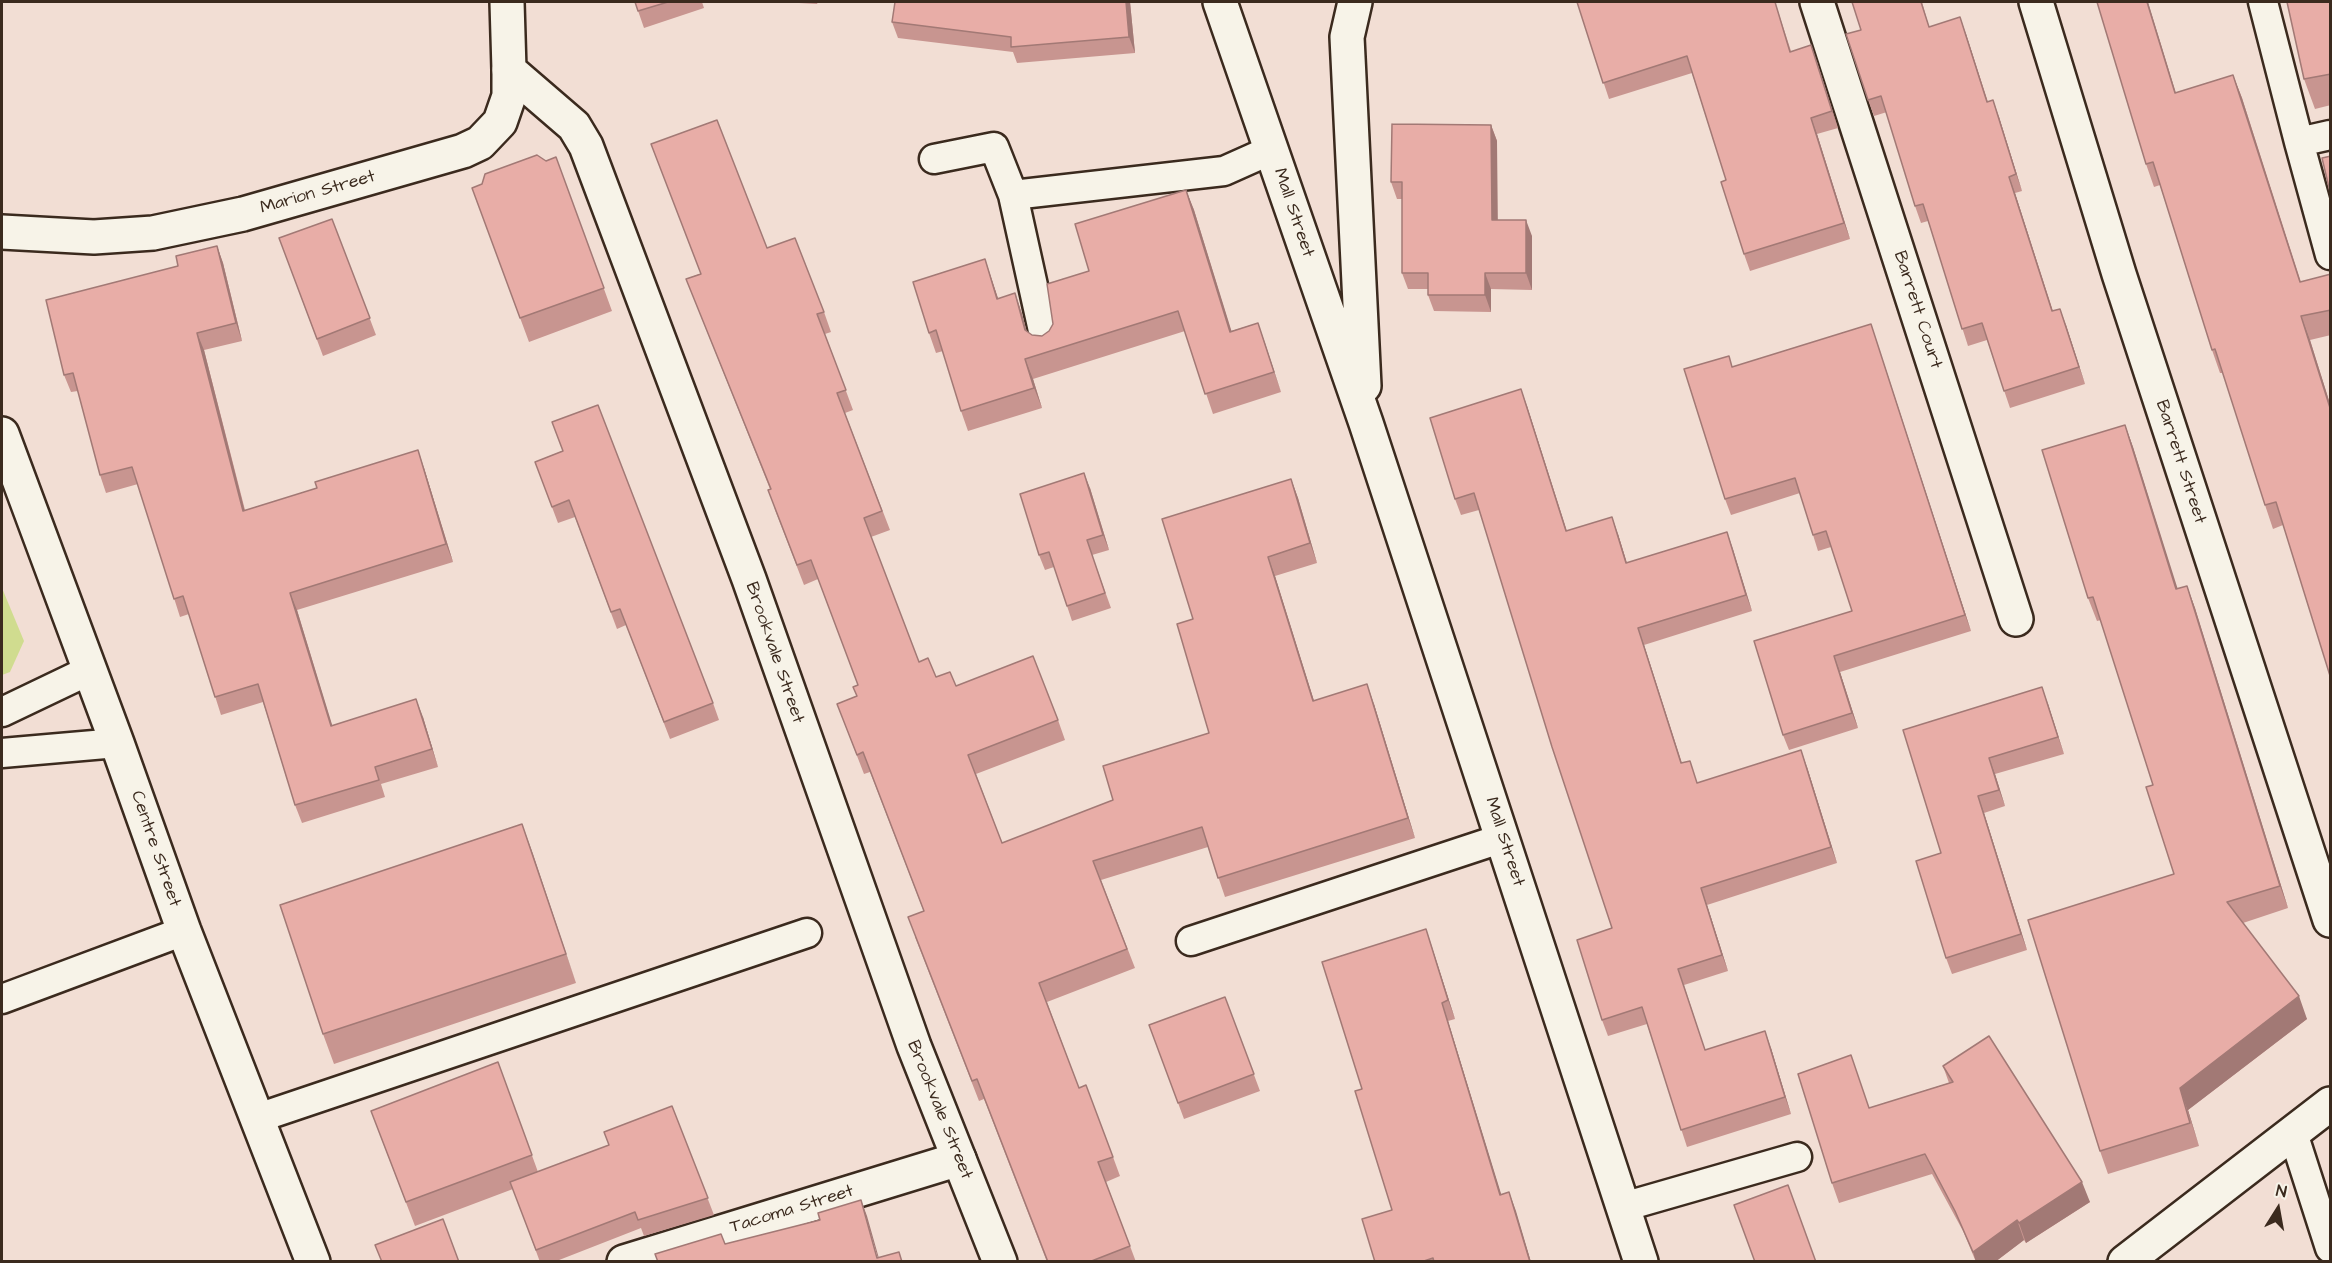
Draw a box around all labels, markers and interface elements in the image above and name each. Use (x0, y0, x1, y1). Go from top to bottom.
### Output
street label: Marion Street (258, 166, 378, 220)
street label: Mall Street (1268, 166, 1318, 260)
street label: Barrett Court (1888, 248, 1946, 372)
street label: Barrett Street (2150, 397, 2210, 527)
street label: Brookvale Street (740, 580, 808, 726)
street label: Centre Street (125, 788, 185, 910)
street label: Mall Street (1479, 795, 1529, 889)
street label: Brookvale Street (901, 1037, 977, 1183)
north arrow (2248, 1179, 2308, 1239)
text: N (2274, 1180, 2288, 1203)
street label: Tacoma Street (728, 1181, 856, 1239)

